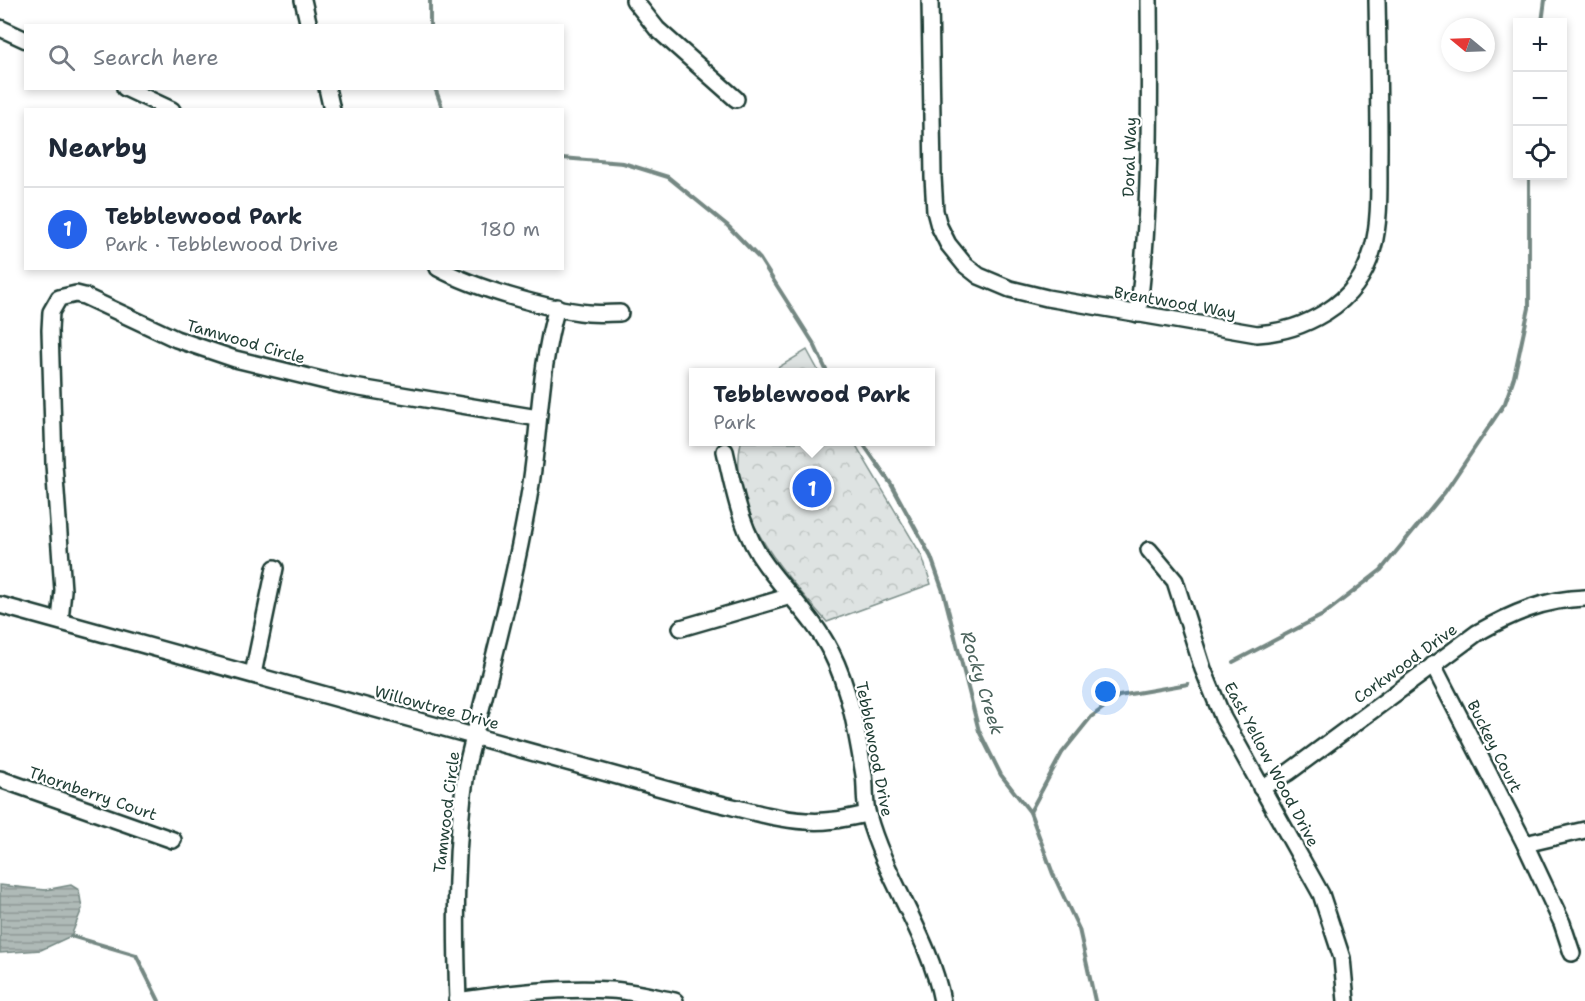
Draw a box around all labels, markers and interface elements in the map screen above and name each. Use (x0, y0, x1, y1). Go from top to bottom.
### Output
north arrow (1441, 18, 1495, 72)
map controls (1513, 18, 1567, 180)
button: + (1513, 18, 1567, 72)
search box (24, 24, 564, 90)
icon: search (45, 41, 78, 74)
text: Search here (93, 43, 219, 72)
button: − (1513, 72, 1567, 126)
street label: Doral Way (1118, 117, 1141, 197)
button: locate (1513, 126, 1567, 180)
text: Nearby (48, 130, 147, 165)
text: Tebblewood Park (105, 202, 302, 231)
text: 1 (63, 216, 72, 242)
text: 180 m (480, 216, 540, 242)
text: Park · Tebblewood Drive (105, 231, 339, 257)
street label: Brentwood Way (1112, 281, 1238, 324)
street label: Tamwood Circle (184, 315, 308, 368)
popup (689, 368, 935, 446)
text: Tebblewood Park (713, 380, 911, 409)
text: Park (713, 409, 756, 435)
pin: 1 (792, 466, 832, 510)
street label: Corkwood Drive (1349, 619, 1461, 708)
water label: Rocky Creek (955, 628, 1009, 739)
your location (1091, 677, 1120, 706)
street label: East Yellow Wood Drive (1219, 678, 1324, 850)
street label: Tebblewood Drive (851, 680, 898, 818)
street label: Willowtree Drive (372, 681, 502, 734)
street label: Buckey Court (1462, 697, 1527, 796)
street label: Tamwood Circle (429, 750, 464, 874)
street label: Thornberry Court (26, 762, 160, 825)

